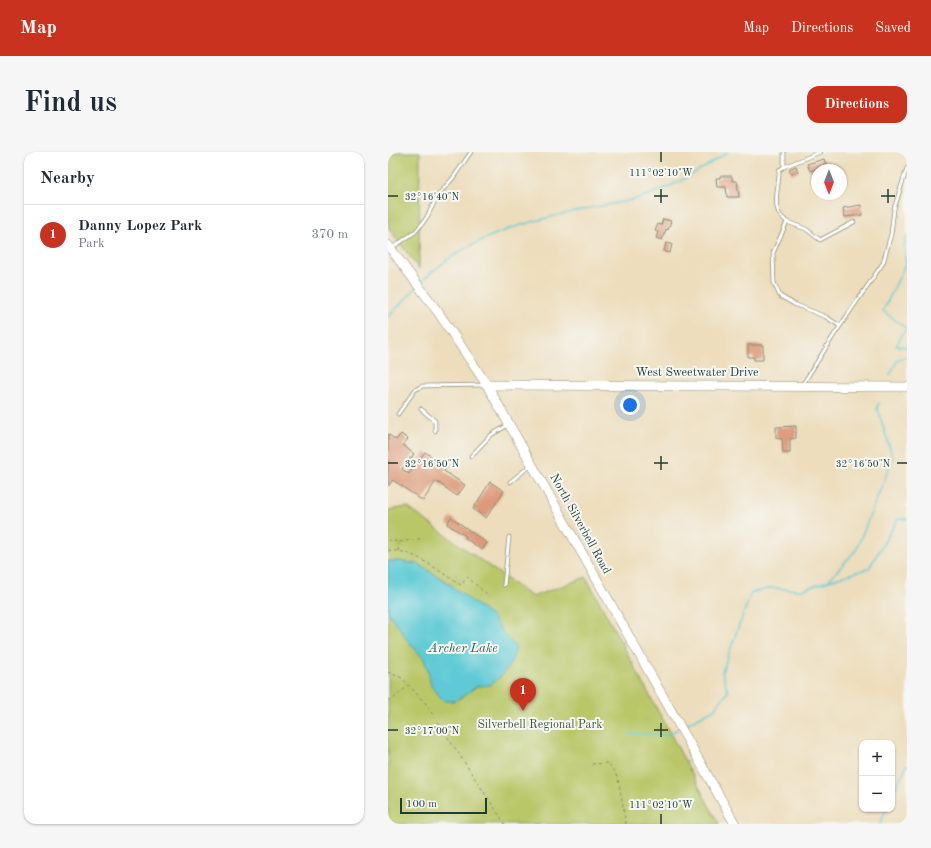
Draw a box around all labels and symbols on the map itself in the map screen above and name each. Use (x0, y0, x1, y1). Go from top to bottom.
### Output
north arrow (811, 164, 847, 200)
text: 111°02'10"W (629, 168, 693, 178)
text: 32°16'40"N (405, 192, 460, 202)
street label: West Sweetwater Drive (635, 367, 759, 379)
your location (620, 395, 640, 415)
text: 32°16'50"N (405, 459, 460, 469)
text: 32°16'50"N (836, 459, 891, 469)
street label: North Silverbell Road (547, 472, 613, 576)
water label: Archer Lake (427, 642, 498, 655)
pin: 1 (510, 678, 536, 711)
park label: Silverbell Regional Park (477, 719, 603, 731)
text: 32°17'00"N (405, 726, 460, 736)
scale bar (400, 796, 487, 815)
text: 111°02'10"W (629, 800, 693, 810)

